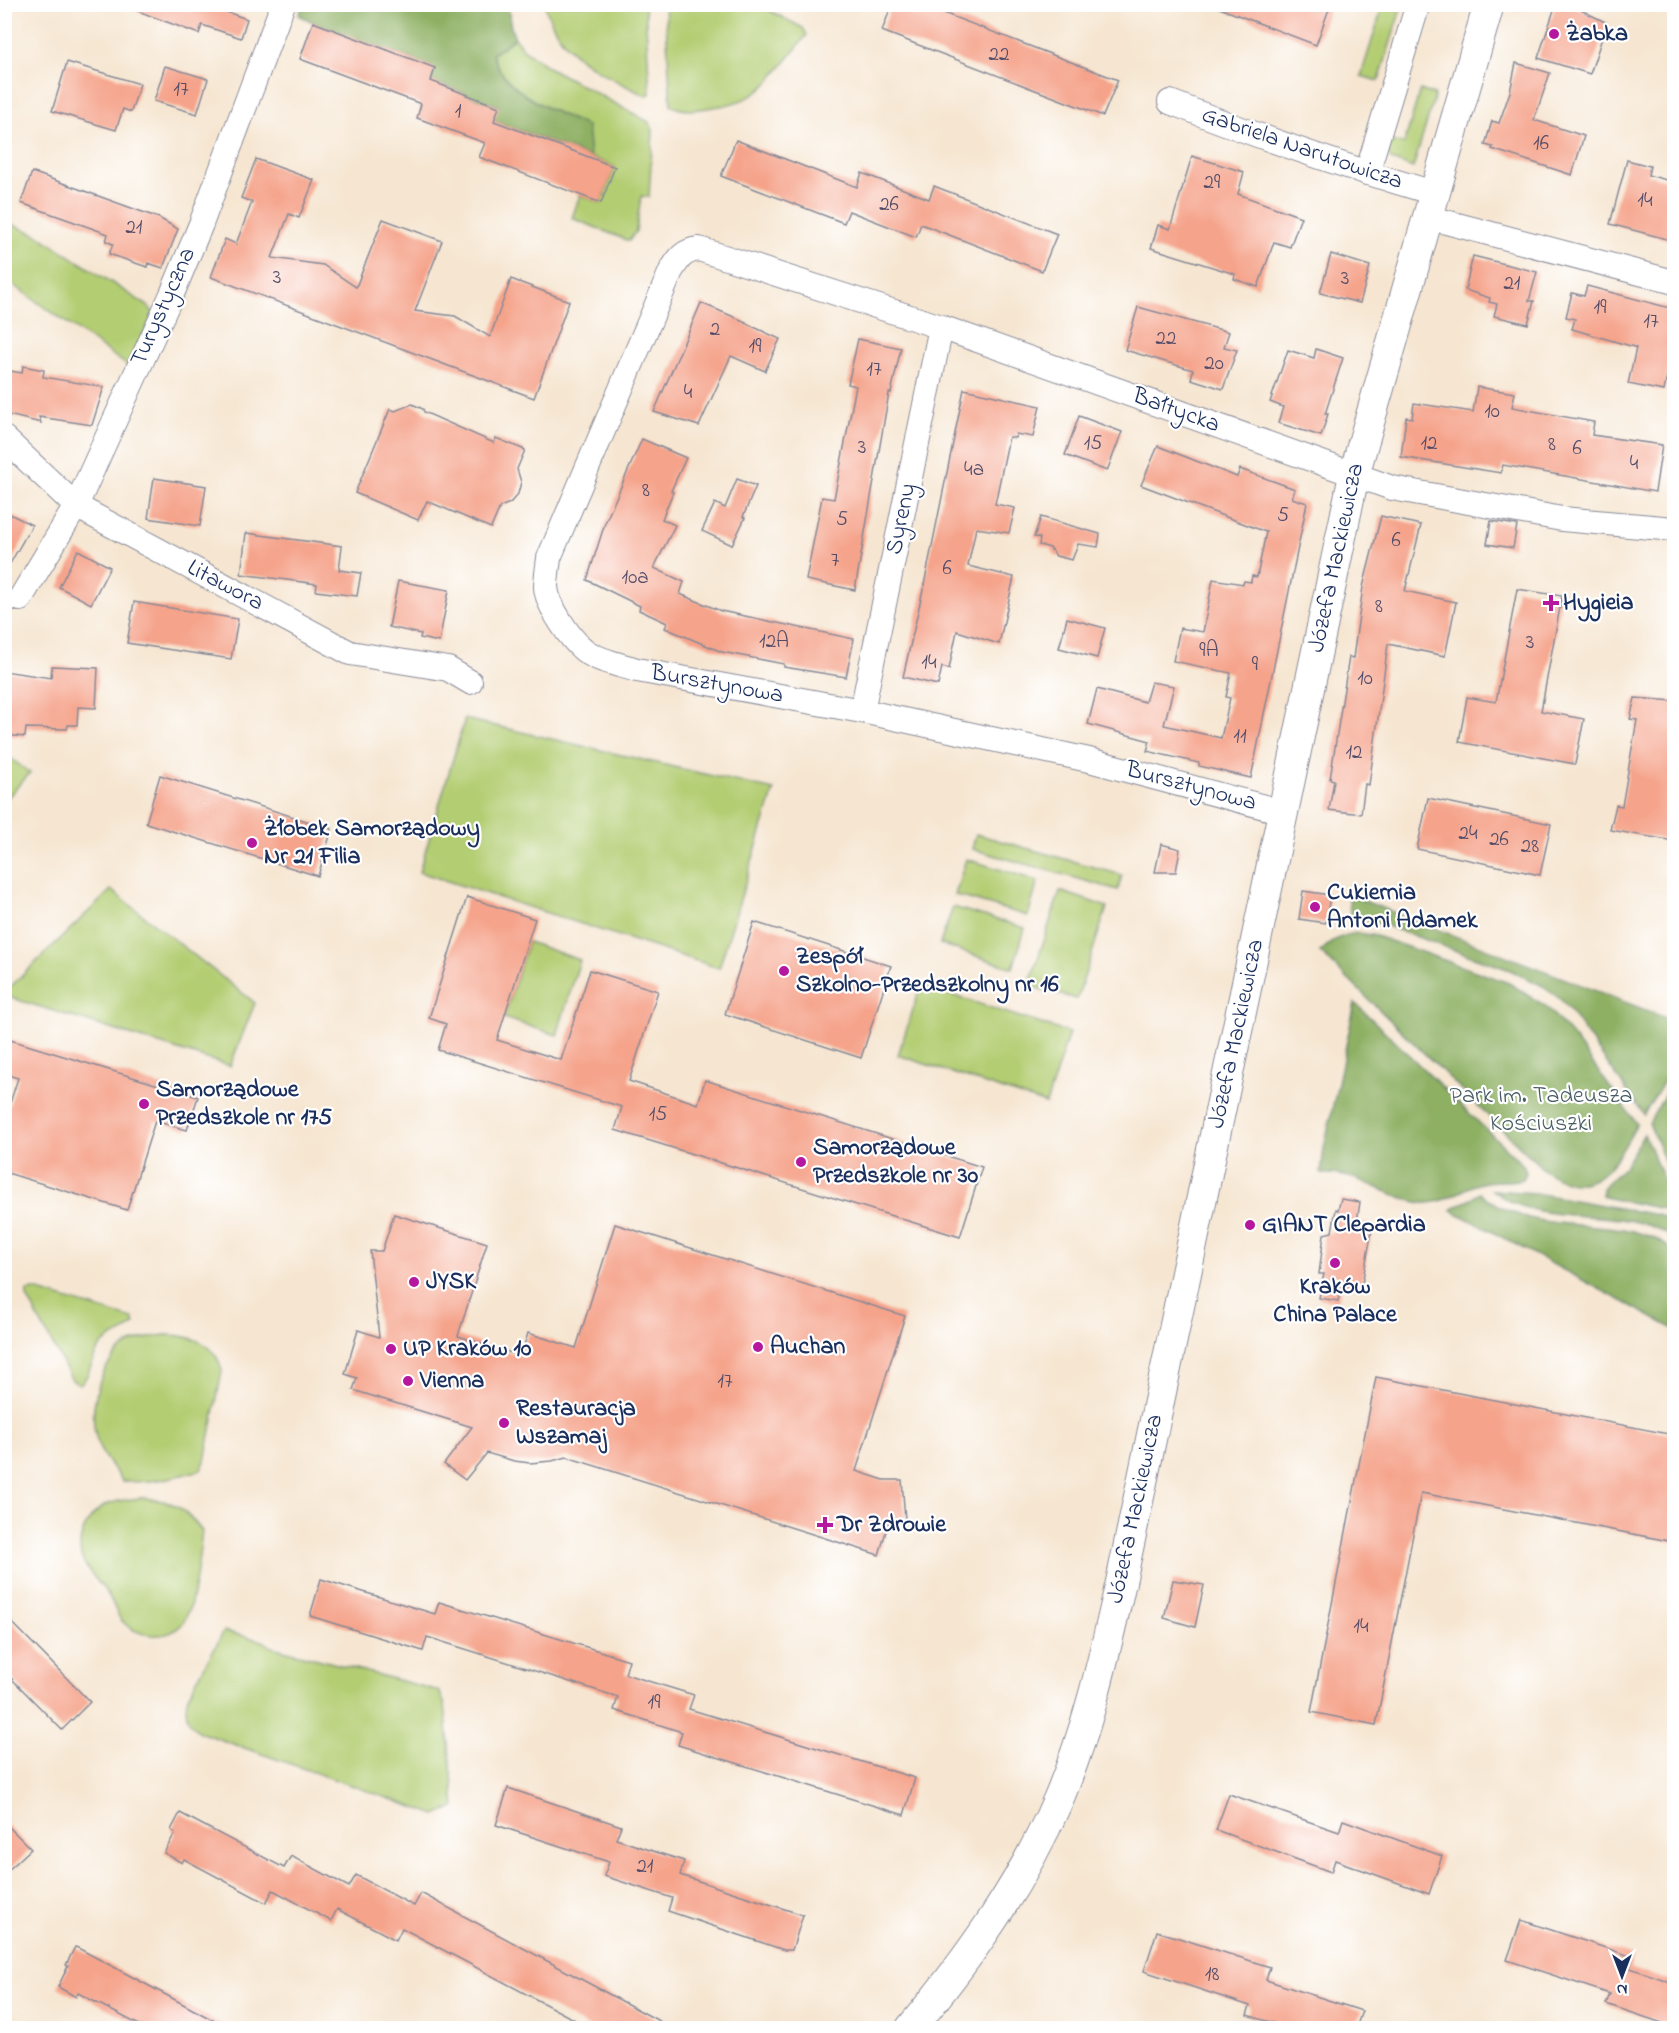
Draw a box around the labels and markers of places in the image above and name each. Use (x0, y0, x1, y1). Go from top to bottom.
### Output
place label: Żabka (1566, 17, 1628, 52)
marker: Żabka (1547, 27, 1561, 41)
place label: Hygieia (1563, 586, 1633, 622)
marker: Hygieia (1544, 596, 1558, 610)
place label: Żłobek Samorządowy Nr 21 Filia (264, 812, 480, 875)
marker: Żłobek Samorządowy Nr 21 Filia (245, 836, 259, 850)
place label: Cukiernia Antoni Adamek (1327, 876, 1478, 939)
marker: Cukiernia Antoni Adamek (1308, 900, 1322, 914)
place label: Zespół Szkolno-Przedszkolny nr 16 (796, 940, 1059, 1004)
marker: Zespół Szkolno-Przedszkolny nr 16 (777, 964, 791, 978)
place label: Samorządowe Przedszkole nr 175 (156, 1073, 332, 1136)
marker: Samorządowe Przedszkole nr 175 (137, 1097, 151, 1111)
place label: Samorządowe Przedszkole nr 30 (813, 1131, 979, 1194)
marker: Samorządowe Przedszkole nr 30 (794, 1155, 808, 1169)
place label: GIANT Clepardia (1262, 1208, 1426, 1243)
marker: GIANT Clepardia (1243, 1218, 1257, 1232)
marker: Kraków China Palace (1328, 1256, 1342, 1270)
place label: JYSK (426, 1265, 477, 1300)
place label: Kraków China Palace (1273, 1270, 1398, 1333)
marker: JYSK (407, 1275, 421, 1289)
place label: Auchan (770, 1330, 845, 1365)
place label: UP Kraków 10 (403, 1332, 532, 1367)
marker: Auchan (751, 1340, 765, 1354)
marker: UP Kraków 10 (384, 1342, 398, 1356)
place label: Vienna (419, 1364, 484, 1399)
marker: Vienna (401, 1374, 415, 1388)
place label: Restauracja Wszamaj (516, 1392, 636, 1455)
marker: Restauracja Wszamaj (497, 1416, 511, 1430)
place label: Dr Zdrowie (836, 1508, 947, 1543)
marker: Dr Zdrowie (818, 1518, 832, 1532)

